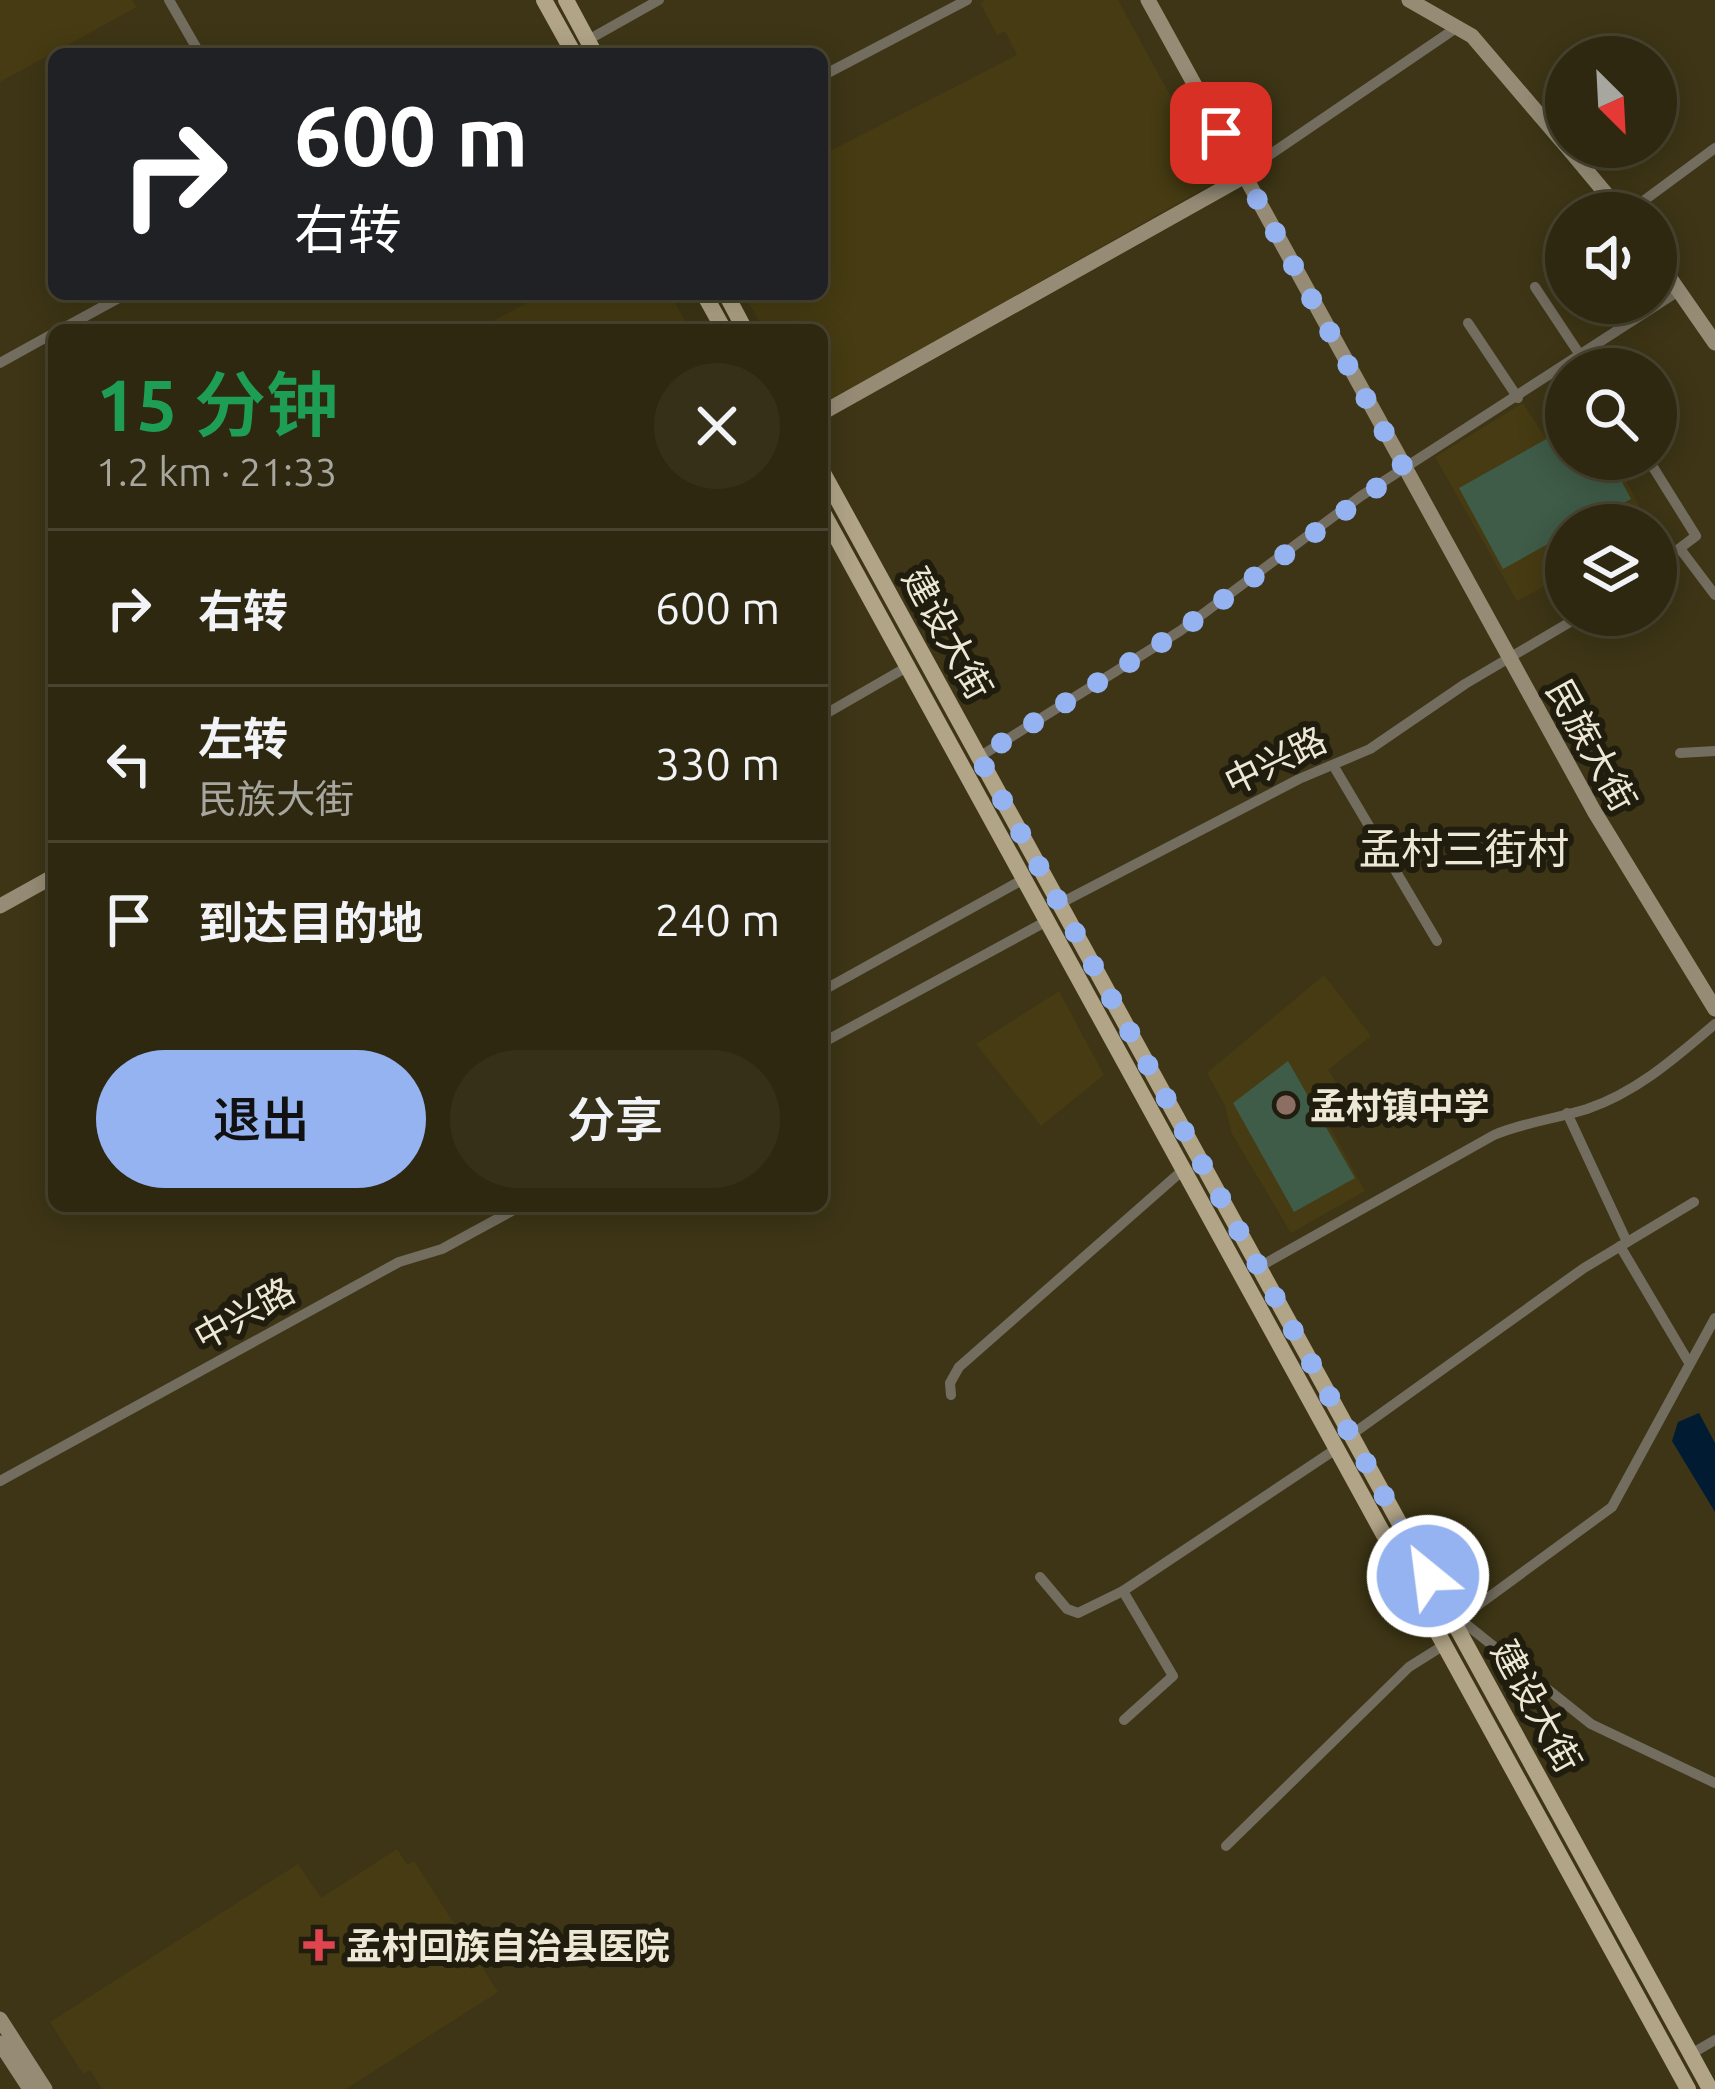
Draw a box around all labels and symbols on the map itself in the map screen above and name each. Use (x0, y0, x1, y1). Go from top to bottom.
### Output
north arrow (1545, 36, 1677, 168)
pin (1170, 82, 1272, 184)
street label: 建设大街 (895, 560, 1001, 706)
street label: 民族大街 (1539, 672, 1645, 818)
street label: 中兴路 (1217, 718, 1333, 802)
district label: 孟村三街村 (1359, 825, 1569, 872)
place label: 孟村镇中学 (1310, 1085, 1490, 1126)
marker: 孟村镇中学 (1273, 1092, 1299, 1118)
street label: 中兴路 (187, 1269, 301, 1357)
position arrow (1365, 1513, 1491, 1639)
street label: 建设大街 (1484, 1633, 1590, 1779)
place label: 孟村回族自治县医院 (346, 1925, 670, 1966)
marker: 孟村回族自治县医院 (303, 1929, 335, 1961)

